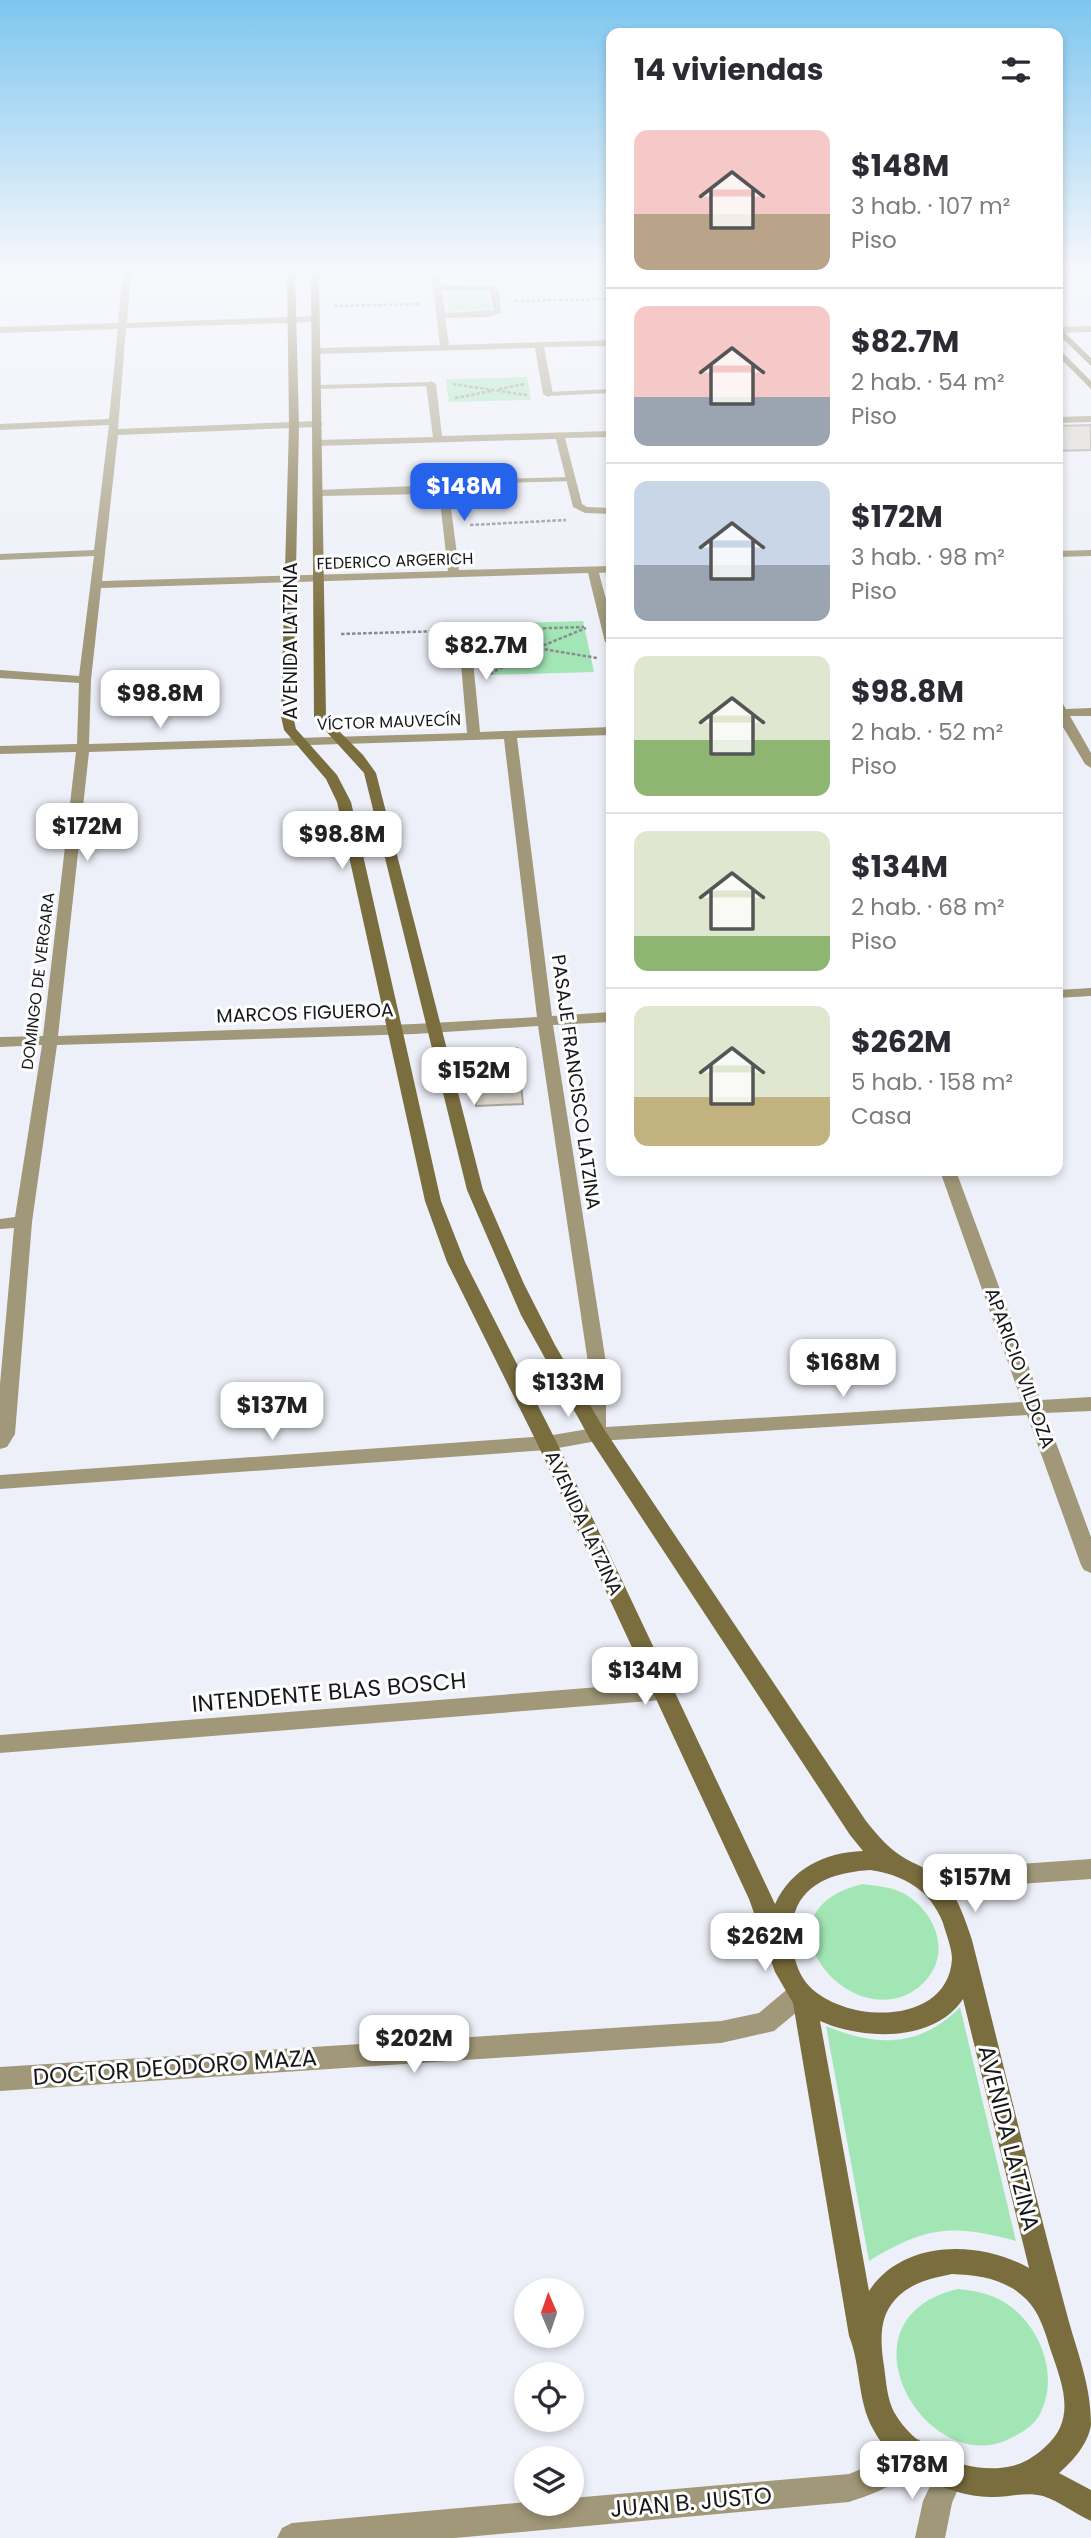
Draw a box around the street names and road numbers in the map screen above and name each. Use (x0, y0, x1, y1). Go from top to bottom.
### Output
street label: FEDERICO ARGERICH (316, 547, 474, 575)
street label: AVENIDA LATZINA (277, 562, 304, 720)
street label: VÍCTOR MAUVECÍN (317, 708, 461, 736)
street label: DOMINGO DE VERGARA (16, 891, 60, 1071)
street label: PASAJE FRANCISCO LATZINA (545, 953, 607, 1212)
street label: MARCOS FIGUEROA (216, 996, 394, 1030)
street label: APARICIO VILDOZA (978, 1284, 1062, 1452)
street label: AVENIDA LATZINA (539, 1446, 630, 1600)
street label: INTENDENTE BLAS BOSCH (190, 1664, 468, 1720)
street label: DOCTOR DEODORO MAZA (32, 2041, 318, 2093)
street label: AVENIDA LATZINA (970, 2042, 1048, 2234)
street label: JUAN B. JUSTO (609, 2479, 773, 2525)

